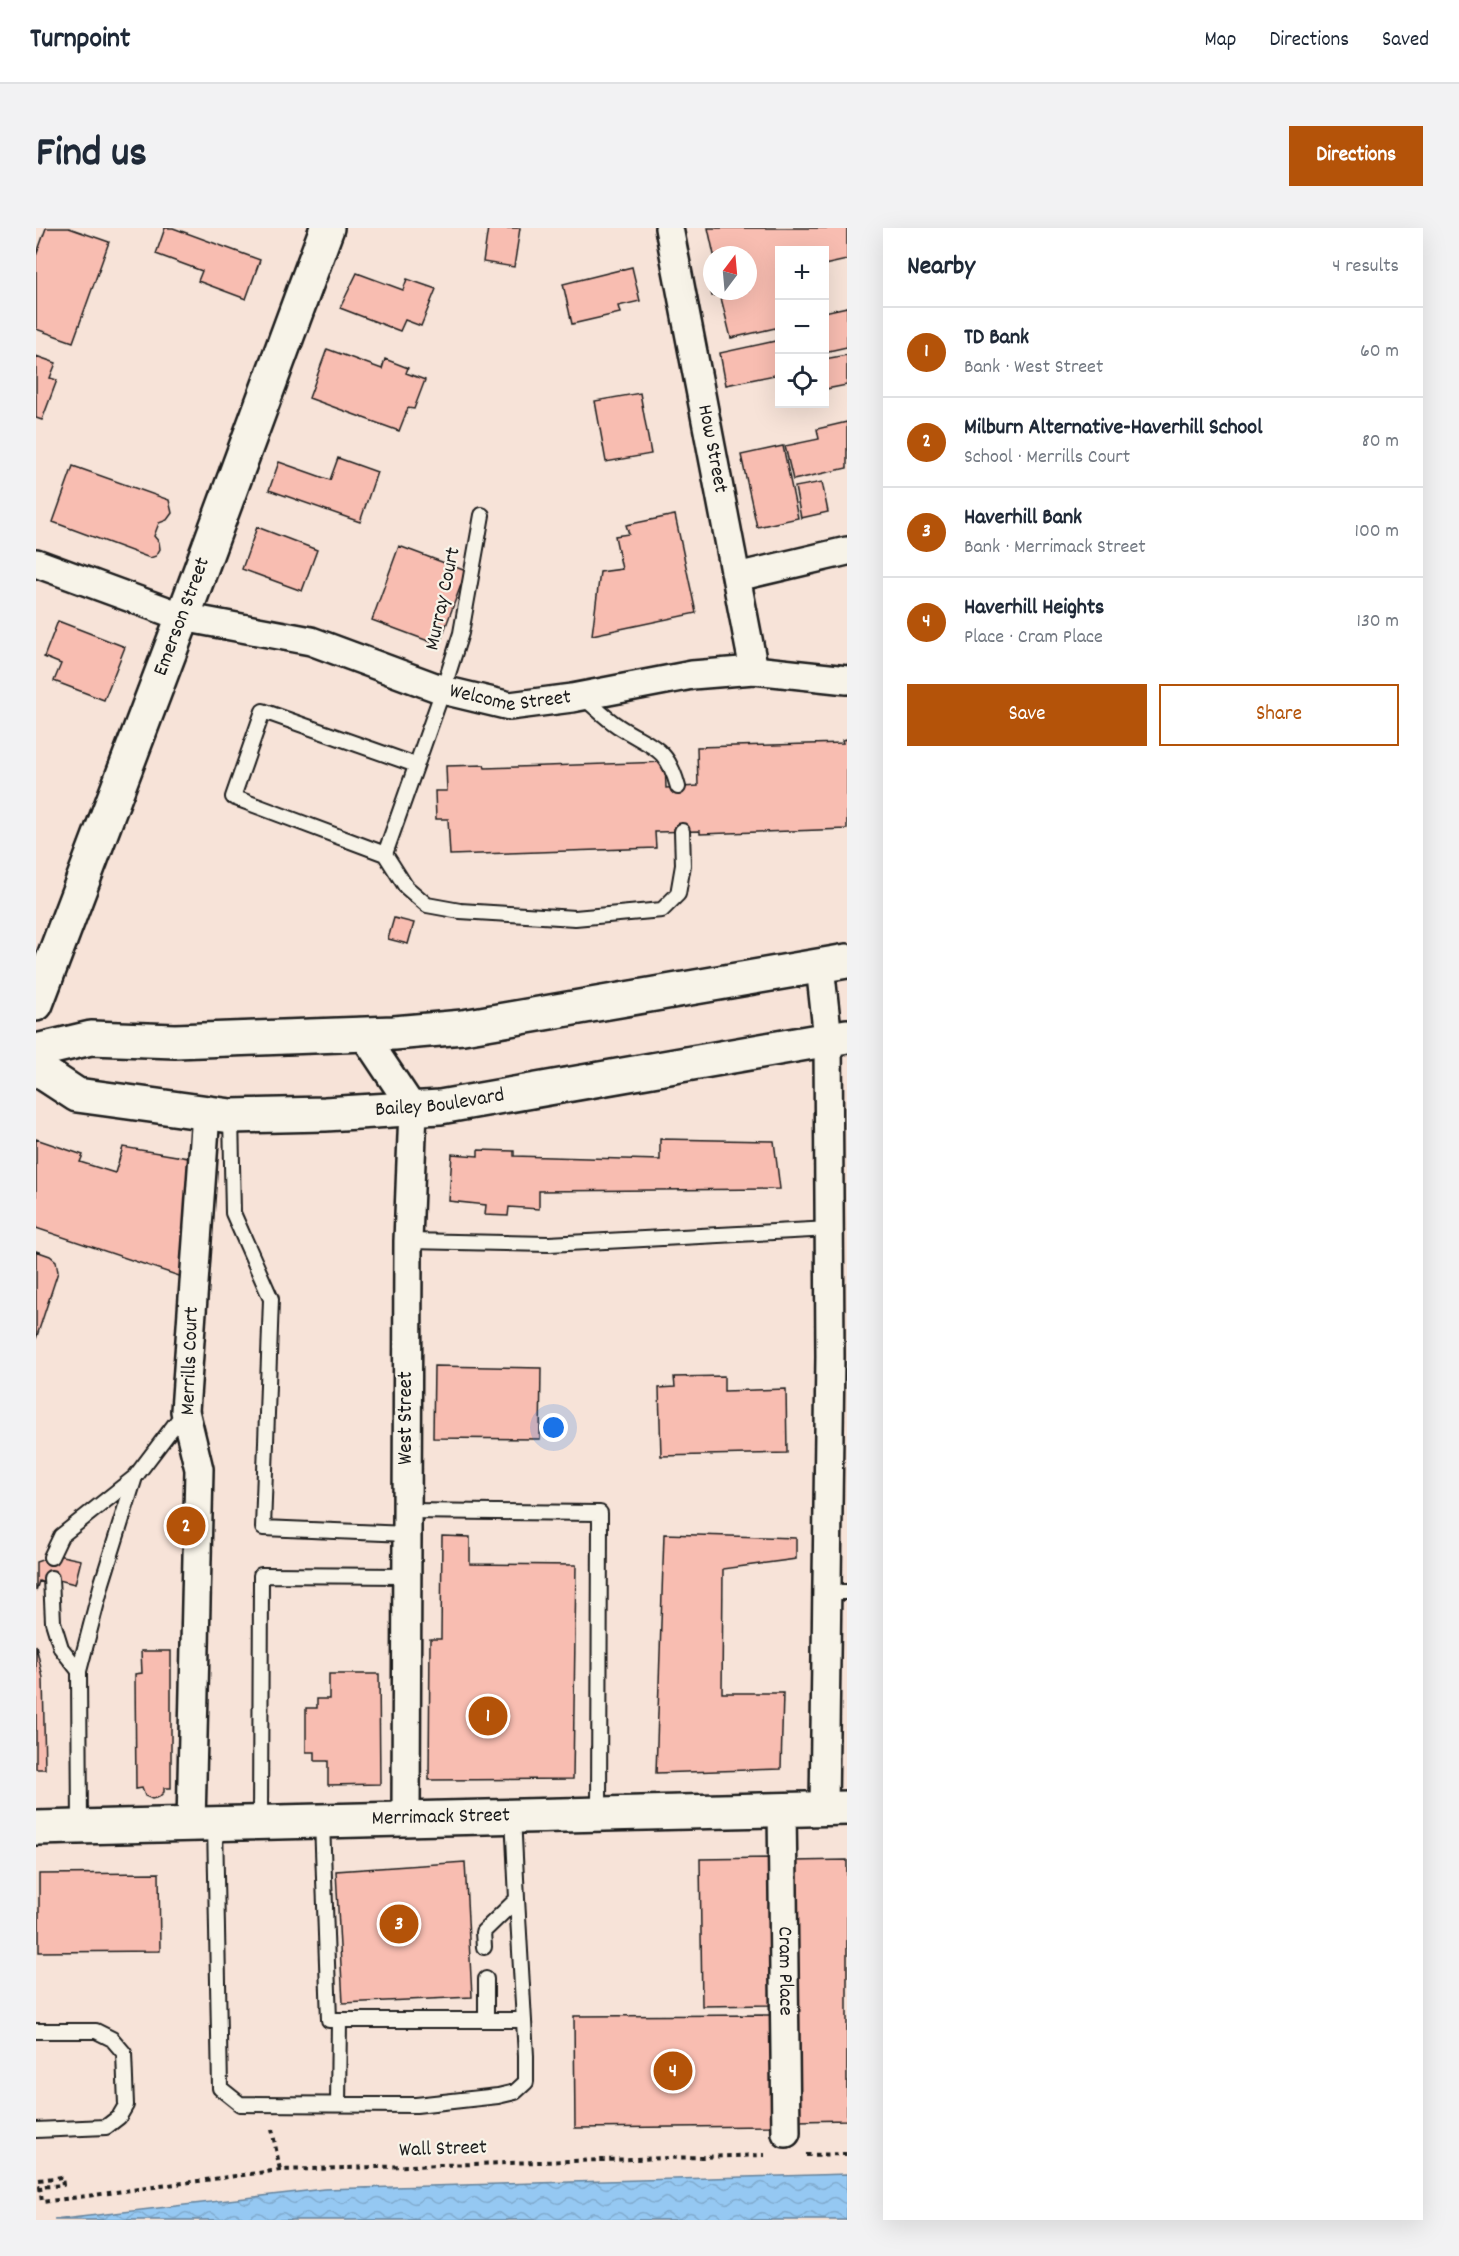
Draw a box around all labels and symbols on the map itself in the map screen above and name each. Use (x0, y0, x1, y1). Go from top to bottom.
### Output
north arrow (703, 246, 757, 300)
street label: How Street (688, 402, 735, 496)
street label: Murray Court (418, 545, 470, 653)
street label: Emerson Street (147, 553, 219, 681)
street label: Welcome Street (446, 677, 573, 721)
street label: Bailey Boulevard (374, 1081, 507, 1126)
street label: Merrills Court (174, 1306, 208, 1416)
street label: West Street (392, 1371, 422, 1465)
your location (539, 1413, 568, 1442)
pin: 2 (166, 1504, 206, 1548)
pin: 1 (468, 1694, 508, 1738)
street label: Merrimack Street (371, 1801, 511, 1835)
pin: 3 (380, 1902, 418, 1946)
street label: Cram Place (768, 1926, 800, 2016)
pin: 4 (654, 2048, 692, 2094)
street label: Wall Street (399, 2133, 488, 2167)

